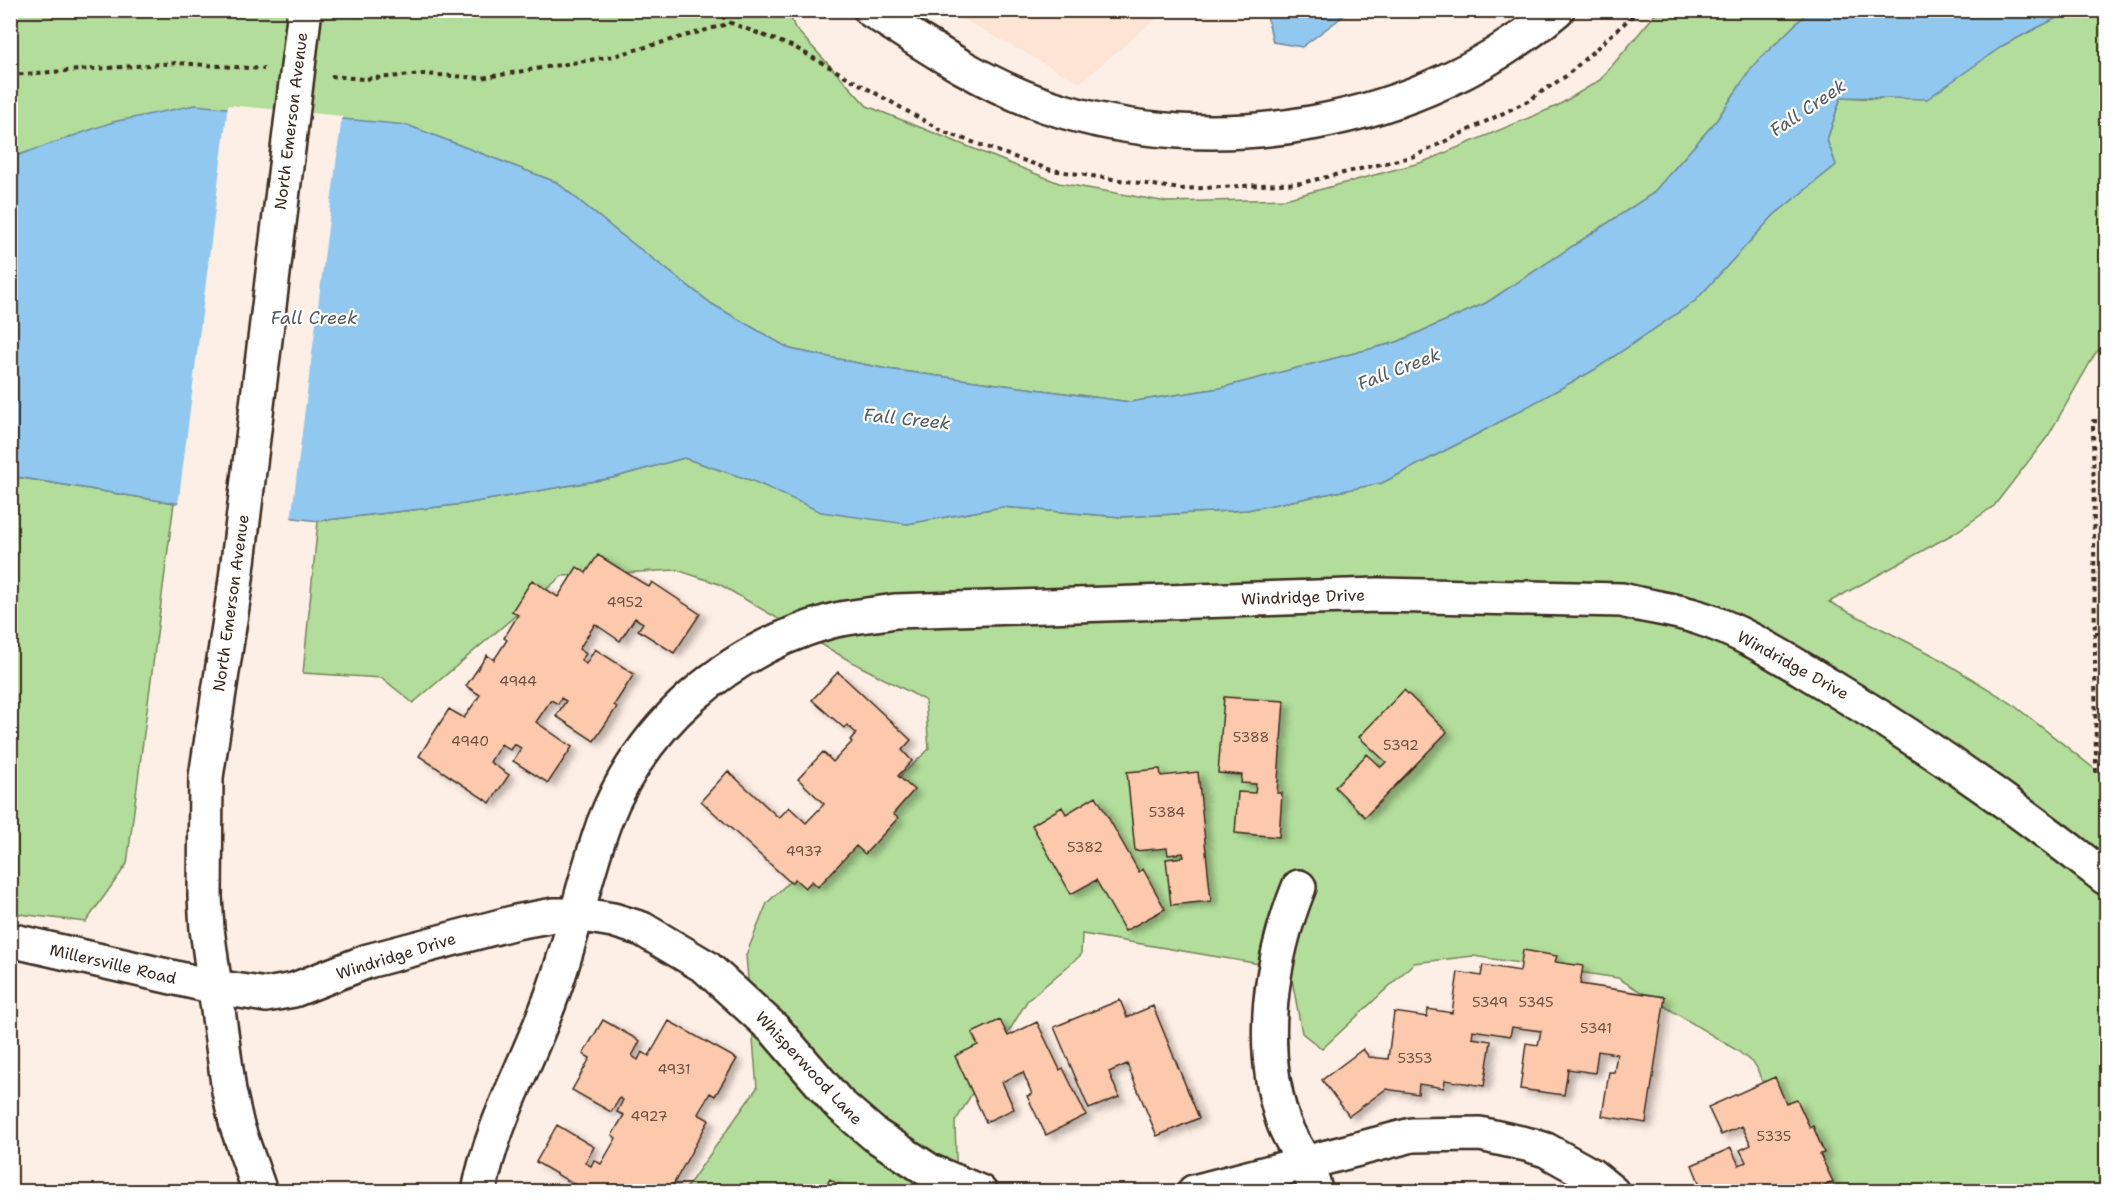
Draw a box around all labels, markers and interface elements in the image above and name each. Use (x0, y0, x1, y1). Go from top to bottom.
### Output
street label: North Emerson Avenue (270, 31, 312, 211)
water label: Fall Creek (1765, 73, 1851, 142)
water label: Fall Creek (270, 306, 358, 330)
water label: Fall Creek (1354, 342, 1445, 396)
water label: Fall Creek (862, 403, 952, 436)
street label: North Emerson Avenue (208, 513, 254, 693)
street label: Windridge Drive (1241, 584, 1365, 610)
house number: 4952 (607, 593, 643, 611)
street label: Windridge Drive (1734, 626, 1852, 704)
house number: 4944 (499, 672, 537, 690)
house number: 5388 (1233, 728, 1269, 746)
house number: 4940 (451, 732, 489, 750)
house number: 5392 (1383, 736, 1419, 754)
house number: 5384 (1149, 803, 1185, 821)
house number: 5382 (1067, 838, 1103, 856)
house number: 4937 (786, 842, 822, 860)
street label: Windridge Drive (334, 928, 458, 984)
street label: Millersville Road (48, 939, 178, 989)
house number: 5349 (1472, 993, 1508, 1011)
house number: 5345 (1518, 993, 1554, 1011)
street label: Whisperwood Lane (751, 1007, 867, 1129)
house number: 5341 (1580, 1019, 1612, 1037)
house number: 5353 (1397, 1049, 1433, 1067)
house number: 4931 (657, 1060, 691, 1078)
house number: 4927 (631, 1107, 667, 1125)
house number: 5335 (1757, 1127, 1791, 1145)

